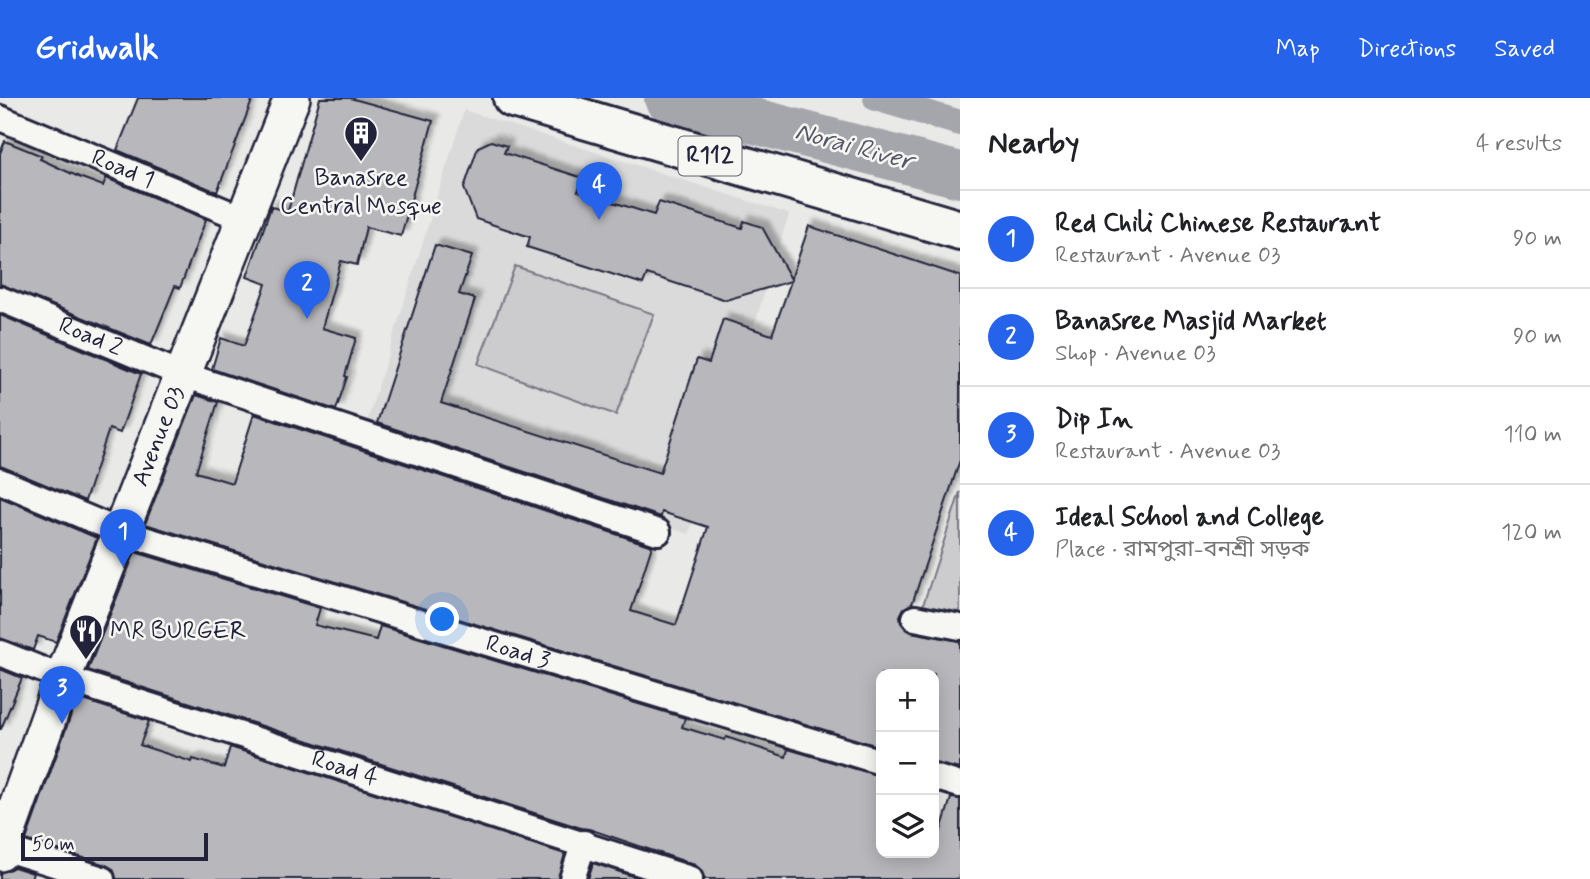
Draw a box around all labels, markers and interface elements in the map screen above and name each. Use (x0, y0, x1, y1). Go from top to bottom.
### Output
text: Gridwalk (35, 27, 159, 71)
text: Map (1276, 34, 1320, 65)
text: Directions (1358, 34, 1456, 65)
text: Saved (1494, 34, 1555, 65)
building icon: Banasree Central Mosque (342, 114, 380, 163)
water label: Norai River (791, 115, 921, 180)
text: Nearby (988, 124, 1079, 163)
text: 4 results (1476, 129, 1562, 159)
road number: R112 (678, 137, 742, 176)
street label: Road 1 (87, 142, 159, 196)
pin: 4 (576, 162, 622, 220)
place label: Banasree Central Mosque (280, 163, 442, 222)
text: Red Chili Chinese Restaurant (1055, 207, 1381, 241)
text: 1 (1006, 224, 1016, 254)
text: 90 m (1513, 224, 1562, 254)
text: Restaurant · Avenue 03 (1055, 241, 1280, 271)
pin: 2 (284, 261, 330, 319)
text: Banasree Masjid Market (1055, 305, 1326, 339)
street label: Road 2 (54, 309, 127, 364)
text: 2 (1005, 322, 1017, 352)
text: 90 m (1513, 322, 1562, 352)
text: Shop · Avenue 03 (1055, 339, 1216, 369)
street label: Avenue 03 (125, 382, 192, 491)
text: Dip In (1055, 403, 1133, 437)
text: 3 (1006, 420, 1016, 450)
text: 110 m (1503, 420, 1562, 450)
text: Restaurant · Avenue 03 (1055, 437, 1280, 467)
text: Ideal School and College (1055, 501, 1324, 535)
pin: 1 (100, 509, 146, 567)
text: 4 (1004, 518, 1018, 548)
text: 120 m (1501, 518, 1562, 548)
text: Place · রামপুরা-বনশ্রী সড়ক (1055, 535, 1310, 565)
your location (425, 602, 459, 636)
restaurant icon: MR BURGER (67, 612, 105, 661)
place label: MR BURGER (110, 616, 246, 647)
street label: Road 3 (482, 628, 554, 676)
pin: 3 (39, 666, 85, 724)
map controls (876, 669, 939, 858)
button: + (876, 669, 939, 732)
button: − (876, 732, 939, 795)
street label: Road 4 (308, 743, 382, 794)
button: layers (876, 795, 939, 858)
scale bar (21, 830, 208, 862)
text: 50 m (32, 832, 75, 857)

